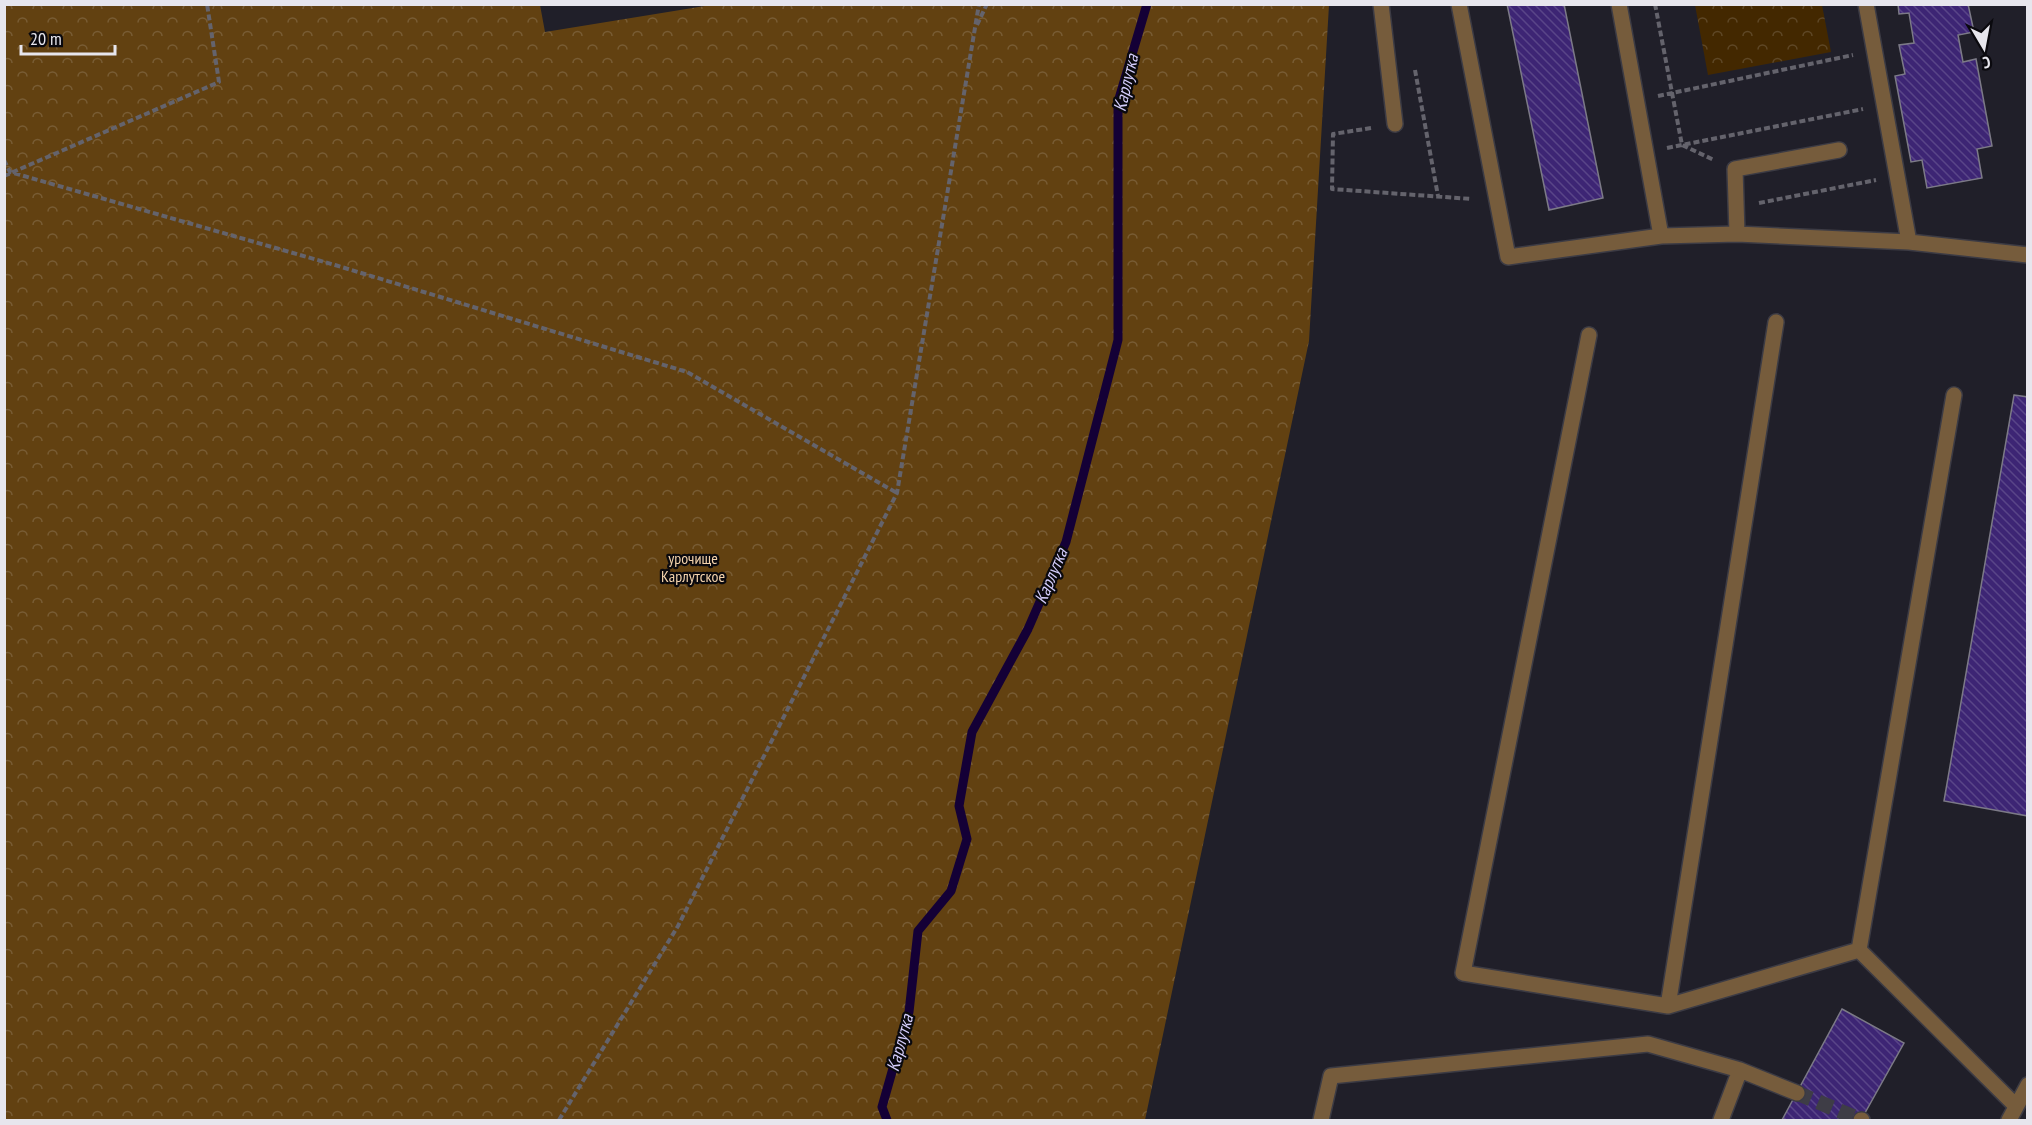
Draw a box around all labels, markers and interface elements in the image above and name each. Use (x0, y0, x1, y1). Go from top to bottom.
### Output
scale bar (21, 18, 116, 56)
north arrow (1954, 18, 2014, 78)
text: 20 m (30, 27, 62, 50)
water label: Карлутка (1108, 51, 1143, 114)
text: С (1981, 52, 1992, 73)
water label: Карлутка (1029, 544, 1073, 607)
park label: урочище Карлутское (661, 548, 725, 586)
water label: Карлутка (881, 1011, 918, 1074)

